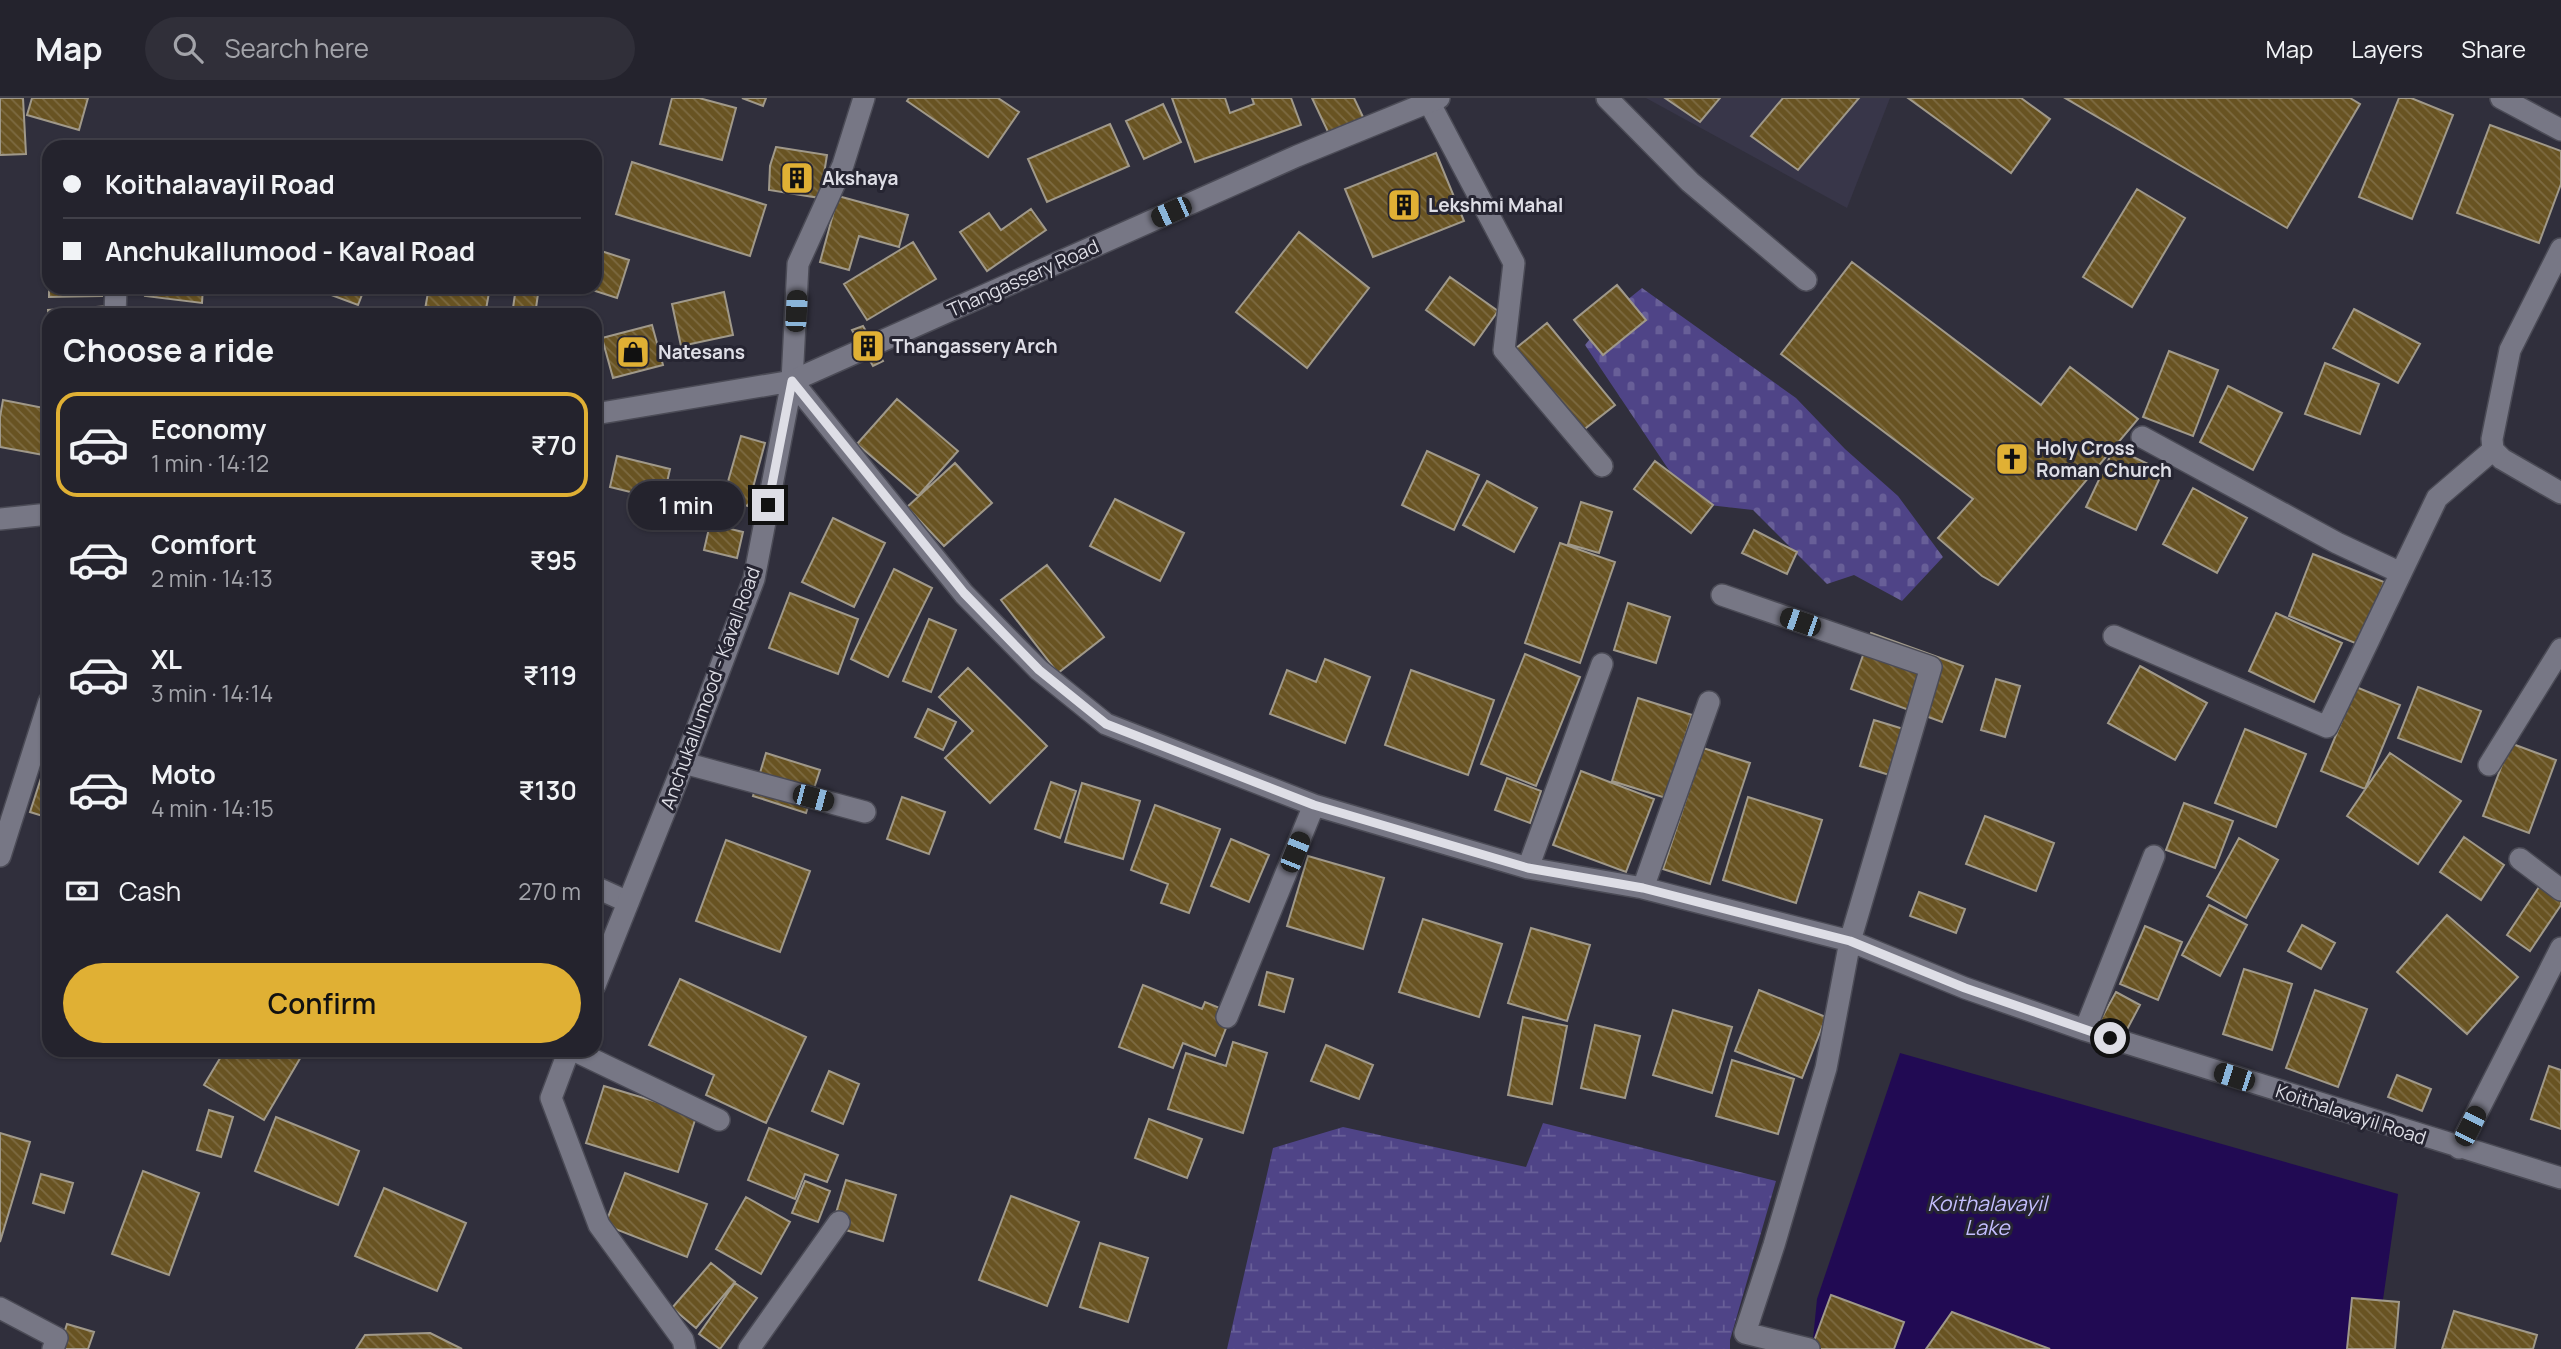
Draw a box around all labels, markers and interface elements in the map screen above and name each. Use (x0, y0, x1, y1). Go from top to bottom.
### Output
search box (145, 17, 635, 80)
text: Map (35, 26, 103, 71)
icon: search (169, 29, 207, 67)
text: Search here (225, 30, 369, 66)
text: Map (2266, 32, 2313, 65)
text: Layers (2351, 32, 2423, 65)
text: Share (2461, 32, 2526, 65)
building icon: Akshaya (778, 159, 816, 197)
place label: Akshaya (822, 165, 899, 191)
text: Koithalavayil Road (105, 166, 335, 202)
building icon: Lekshmi Mahal (1385, 186, 1423, 224)
place label: Lekshmi Mahal (1428, 192, 1563, 218)
car (1148, 194, 1195, 230)
text: Anchukallumood - Kaval Road (105, 233, 475, 269)
street label: Thangassery Road (943, 233, 1103, 323)
car (785, 289, 808, 333)
building icon: Thangassery Arch (849, 327, 887, 365)
text: Choose a ride (63, 328, 274, 372)
shop icon: Natesans (614, 333, 652, 371)
place label: Thangassery Arch (892, 333, 1058, 359)
place label: Natesans (658, 339, 745, 365)
text: Economy (151, 411, 266, 447)
icon: car (67, 413, 130, 476)
text: ₹70 (531, 427, 577, 463)
place label: Holy Cross Roman Church (2036, 435, 2172, 483)
church icon: Holy Cross Roman Church (1993, 440, 2031, 478)
text: 1 min · 14:12 (151, 447, 269, 479)
callout: 1 min (628, 480, 744, 530)
text: 1 min (659, 489, 713, 521)
route end (752, 489, 784, 521)
text: Comfort (151, 526, 257, 562)
icon: car (67, 528, 130, 591)
text: ₹95 (530, 542, 577, 578)
text: 2 min · 14:13 (151, 562, 273, 594)
street label: Anchukallumood - Kaval Road (654, 563, 766, 813)
car (1777, 605, 1824, 639)
text: XL (151, 641, 182, 677)
icon: car (67, 643, 130, 706)
text: ₹119 (523, 657, 577, 693)
text: 3 min · 14:14 (151, 677, 273, 709)
text: Moto (151, 756, 216, 792)
icon: car (67, 758, 130, 821)
text: ₹130 (519, 772, 577, 808)
car (790, 782, 837, 814)
text: 4 min · 14:15 (151, 792, 274, 824)
car (1278, 829, 1313, 875)
icon: cash (63, 872, 101, 910)
text: Cash (119, 873, 181, 909)
text: 270 m (518, 875, 581, 907)
button: Confirm (63, 963, 581, 1043)
route start (2094, 1022, 2126, 1054)
car (2211, 1061, 2258, 1093)
street label: Koithalavayil Road (2272, 1077, 2430, 1151)
car (2452, 1103, 2489, 1149)
water label: Koithalavayil Lake (1927, 1189, 2050, 1241)

